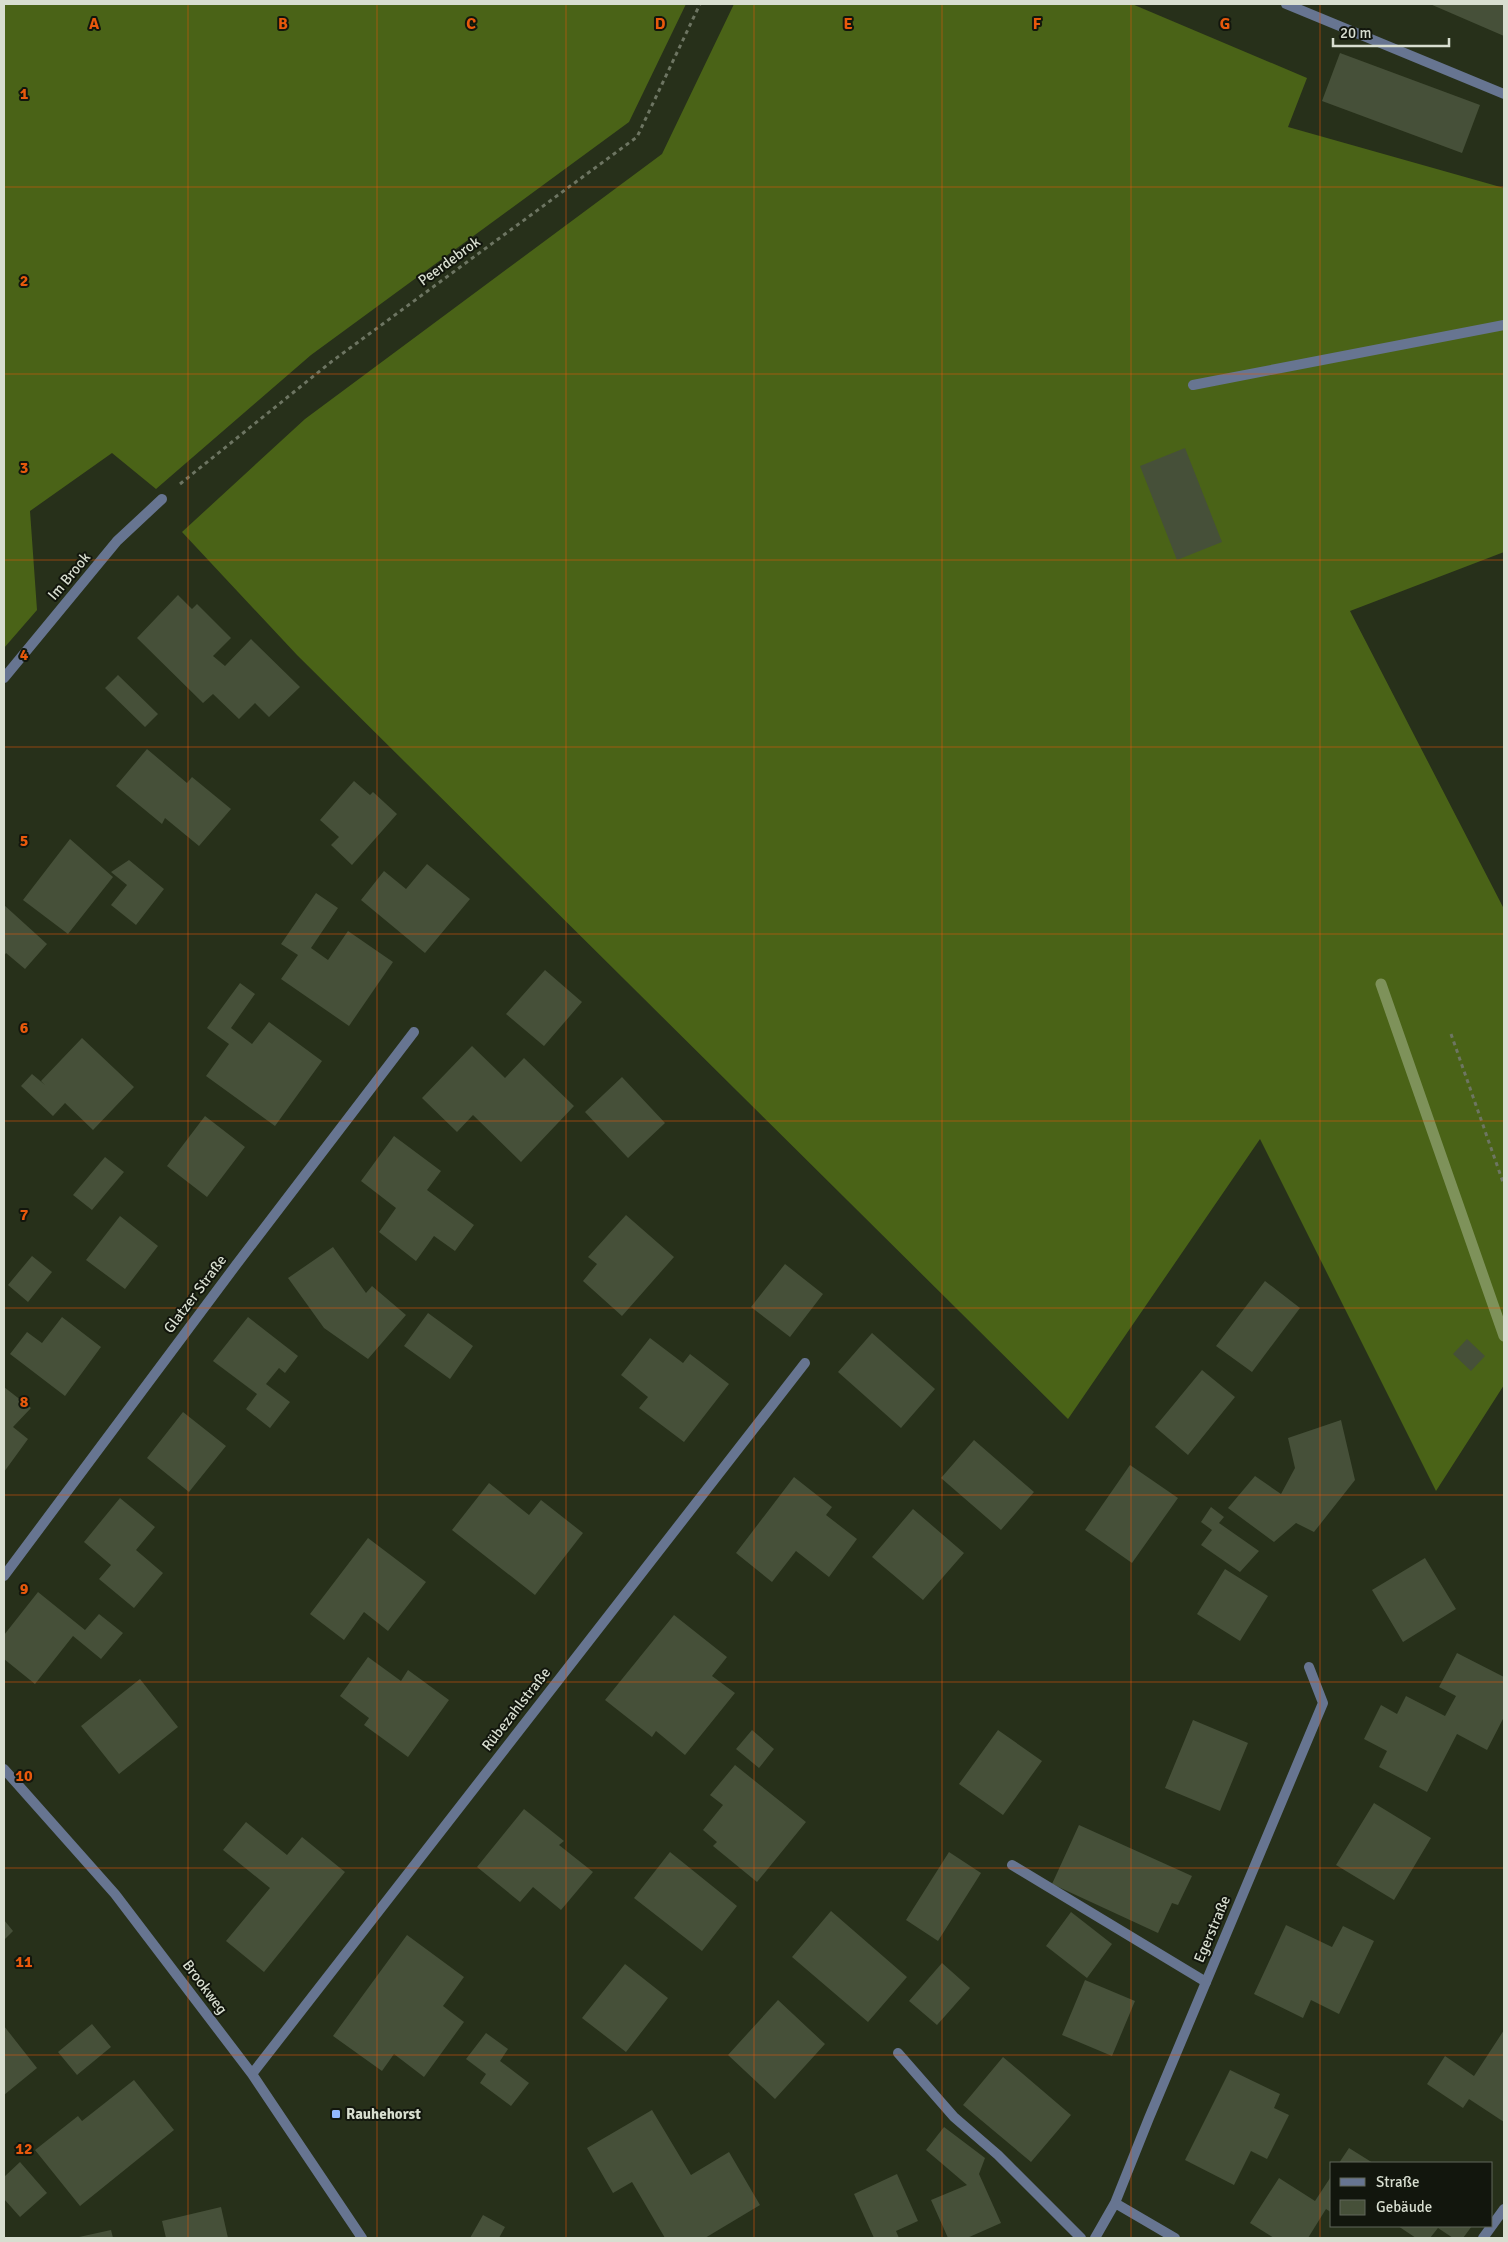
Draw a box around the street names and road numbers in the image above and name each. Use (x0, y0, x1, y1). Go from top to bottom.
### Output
street label: Peerdebrok (414, 232, 484, 290)
street label: Im Brook (44, 548, 94, 604)
street label: Glatzer Straße (160, 1251, 230, 1337)
street label: Rübezahlstraße (478, 1664, 554, 1754)
street label: Egerstraße (1190, 1893, 1234, 1965)
street label: Brookweg (179, 1956, 231, 2018)

